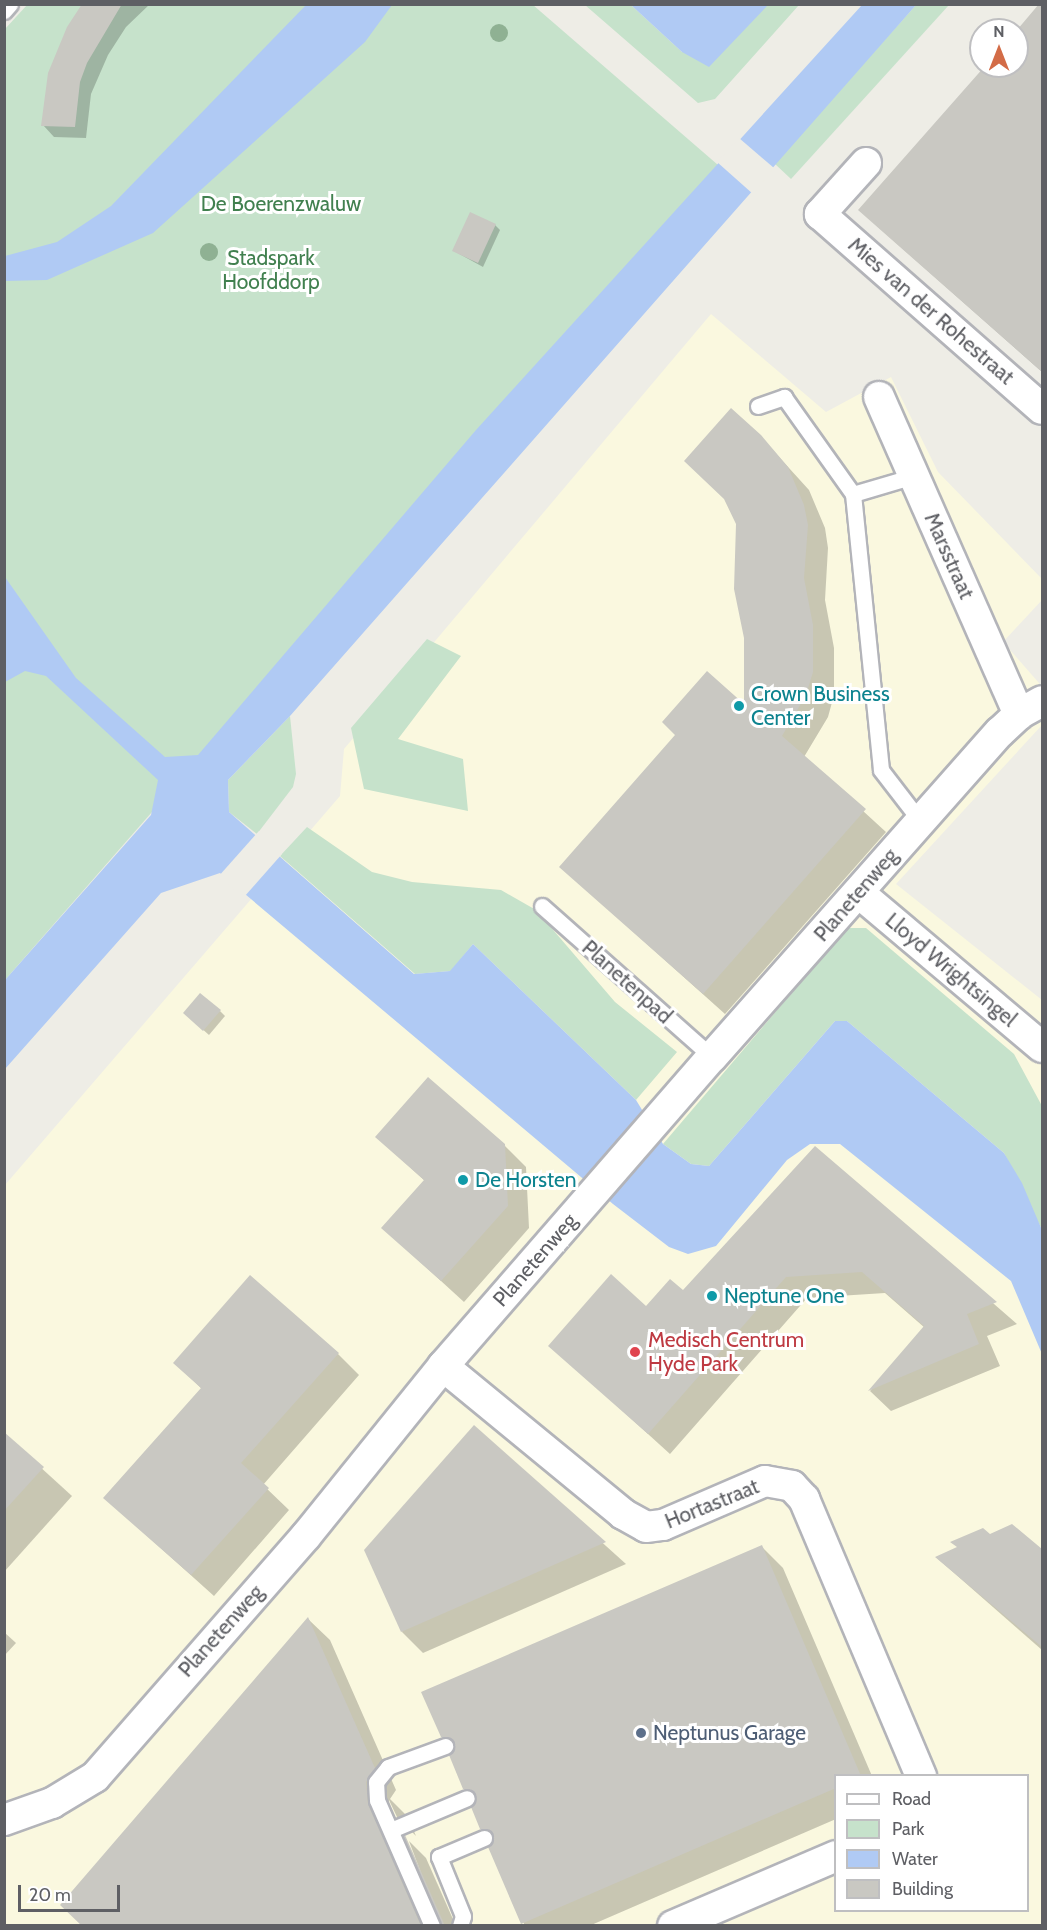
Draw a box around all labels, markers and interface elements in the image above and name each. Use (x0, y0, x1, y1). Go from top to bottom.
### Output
north arrow (969, 18, 1029, 78)
text: N (993, 22, 1005, 41)
park label: De Boerenzwaluw (201, 191, 361, 217)
street label: Mies van der Rohestraat (843, 232, 1019, 390)
park label: Stadspark Hoofddorp (222, 245, 320, 295)
street label: Marsstraat (919, 509, 979, 603)
place label: Crown Business Center (751, 681, 890, 731)
marker: Crown Business Center (732, 699, 746, 713)
street label: Planetenweg (809, 843, 903, 947)
street label: Lloyd Wrightsingel (880, 908, 1022, 1032)
street label: Planetenpad (577, 935, 677, 1029)
place label: De Horsten (475, 1167, 577, 1193)
marker: De Horsten (456, 1173, 470, 1187)
street label: Planetenweg (488, 1208, 582, 1312)
place label: Neptune One (724, 1283, 845, 1309)
marker: Neptune One (705, 1289, 719, 1303)
place label: Medisch Centrum Hyde Park (648, 1327, 804, 1377)
marker: Medisch Centrum Hyde Park (626, 1343, 644, 1361)
street label: Hortastraat (661, 1474, 763, 1534)
street label: Planetenweg (173, 1580, 269, 1682)
place label: Neptunus Garage (653, 1720, 806, 1746)
marker: Neptunus Garage (634, 1726, 648, 1740)
legend (834, 1774, 1029, 1912)
text: Road (892, 1788, 931, 1810)
text: Park (892, 1818, 924, 1840)
text: Water (892, 1848, 938, 1870)
scale bar (21, 1873, 123, 1911)
text: Building (892, 1878, 953, 1900)
text: 20 m (29, 1884, 71, 1906)

